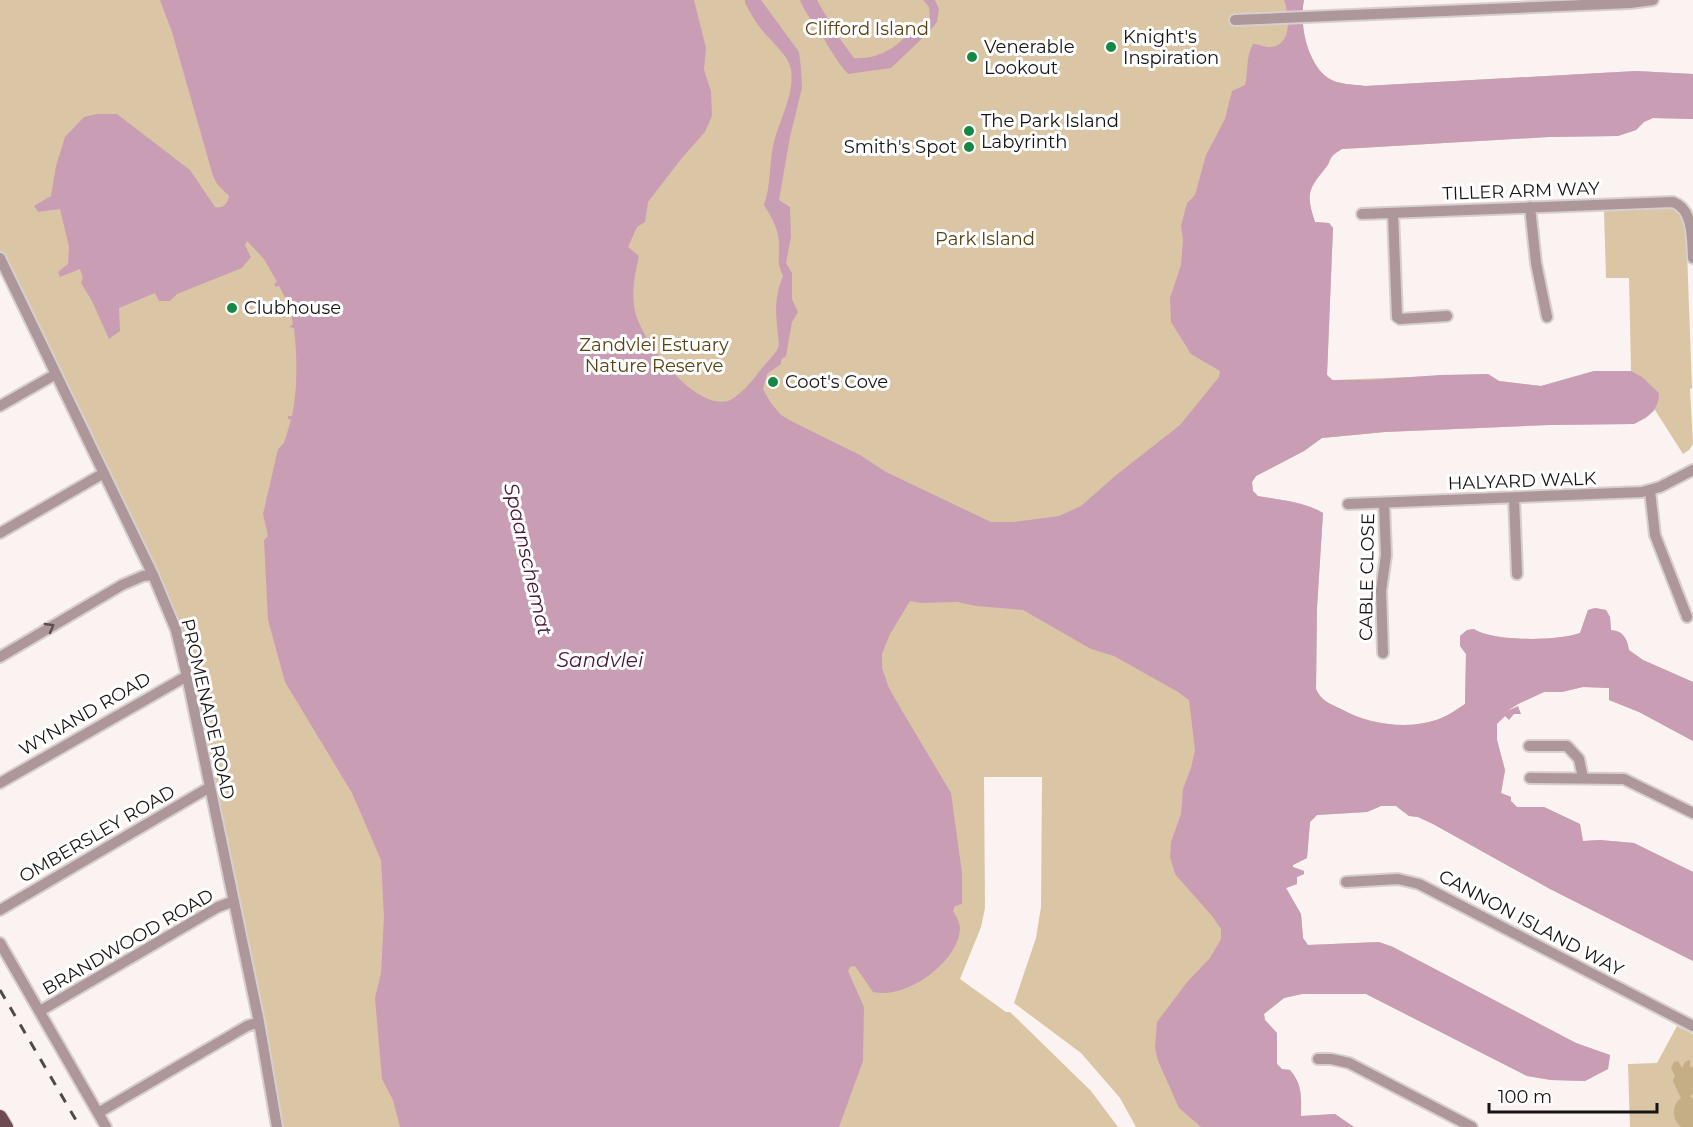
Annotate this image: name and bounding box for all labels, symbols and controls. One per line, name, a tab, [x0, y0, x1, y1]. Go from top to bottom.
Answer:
park label: Clifford Island	[805, 18, 929, 40]
place label: Knight's Inspiration	[1123, 26, 1219, 69]
place label: Venerable Lookout	[984, 36, 1075, 79]
marker: Knight's Inspiration	[1104, 40, 1118, 54]
marker: Venerable Lookout	[965, 50, 979, 64]
place label: The Park Island Labyrinth	[981, 110, 1119, 153]
marker: The Park Island Labyrinth	[962, 124, 976, 138]
place label: Smith's Spot	[844, 136, 957, 158]
marker: Smith's Spot	[962, 140, 976, 154]
street label: TILLER ARM WAY	[1442, 177, 1601, 205]
park label: Park Island	[935, 228, 1035, 250]
place label: Clubhouse	[244, 297, 341, 319]
marker: Clubhouse	[225, 301, 239, 315]
park label: Zandvlei Estuary Nature Reserve	[579, 334, 729, 377]
place label: Coot's Cove	[785, 371, 888, 393]
marker: Coot's Cove	[766, 375, 780, 389]
street label: HALYARD WALK	[1447, 467, 1597, 495]
water label: Spaanschemat	[499, 480, 557, 638]
street label: CABLE CLOSE	[1355, 513, 1379, 641]
street label: PROMENADE ROAD	[176, 616, 240, 802]
one-way arrow	[44, 623, 54, 634]
water label: Sandvlei	[557, 648, 644, 672]
street label: WYNAND ROAD	[15, 667, 155, 761]
street label: OMBERSLEY ROAD	[15, 780, 179, 888]
street label: CANNON ISLAND WAY	[1435, 865, 1628, 981]
street label: BRANDWOOD ROAD	[39, 884, 217, 1000]
scale bar	[1489, 1076, 1657, 1114]
text: 100 m	[1498, 1086, 1552, 1108]

